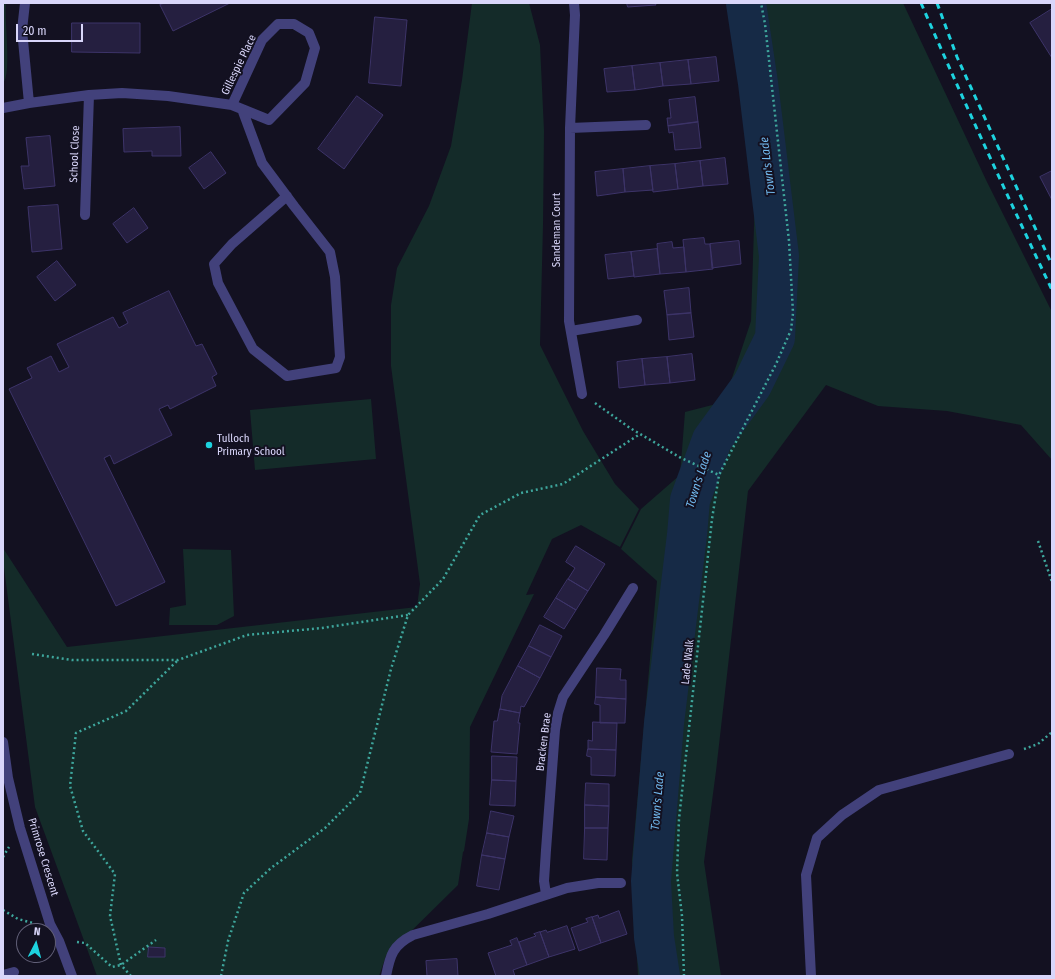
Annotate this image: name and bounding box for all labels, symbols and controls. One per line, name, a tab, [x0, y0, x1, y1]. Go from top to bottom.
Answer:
scale bar	[18, 16, 85, 42]
text: 20 m	[23, 24, 47, 38]
street label: Gillespie Place	[219, 33, 259, 97]
street label: School Close	[67, 125, 83, 183]
water label: Town's Lade	[757, 136, 779, 196]
street label: Sandeman Court	[550, 193, 564, 267]
place label: Tulloch Primary School	[217, 432, 285, 458]
marker: Tulloch Primary School	[204, 440, 214, 450]
water label: Town's Lade	[683, 450, 715, 510]
street label: Lade Walk	[679, 639, 697, 685]
street label: Bracken Brae	[534, 712, 554, 772]
water label: Town's Lade	[648, 771, 668, 831]
street label: Primrose Crescent	[25, 816, 61, 898]
north arrow	[16, 923, 56, 963]
text: N	[33, 925, 41, 938]

